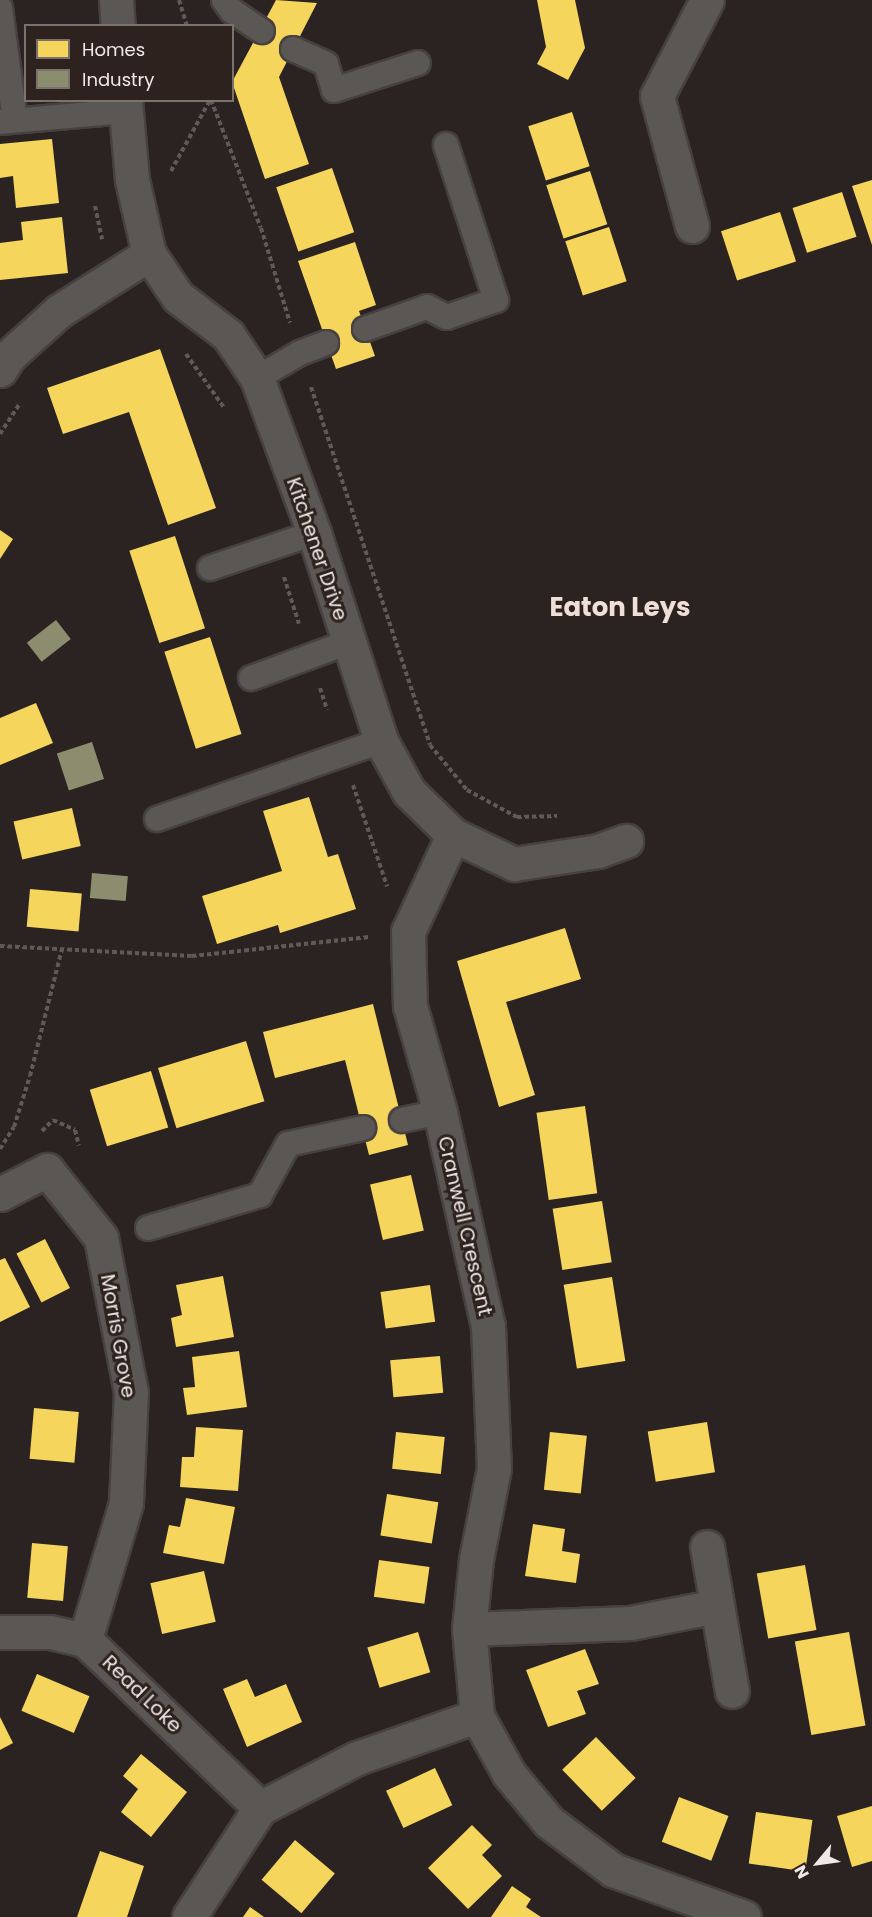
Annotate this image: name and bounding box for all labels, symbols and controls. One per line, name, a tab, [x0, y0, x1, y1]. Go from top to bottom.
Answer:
legend	[24, 24, 234, 102]
text: Homes	[82, 37, 145, 62]
text: Industry	[82, 67, 154, 92]
street label: Kitchener Drive	[281, 474, 353, 624]
district label: Eaton Leys	[549, 592, 691, 624]
street label: Cranwell Crescent	[433, 1134, 497, 1318]
street label: Morris Grove	[95, 1272, 141, 1400]
street label: Read Loke	[97, 1650, 187, 1738]
north arrow	[788, 1833, 848, 1893]
text: N	[789, 1861, 815, 1883]

